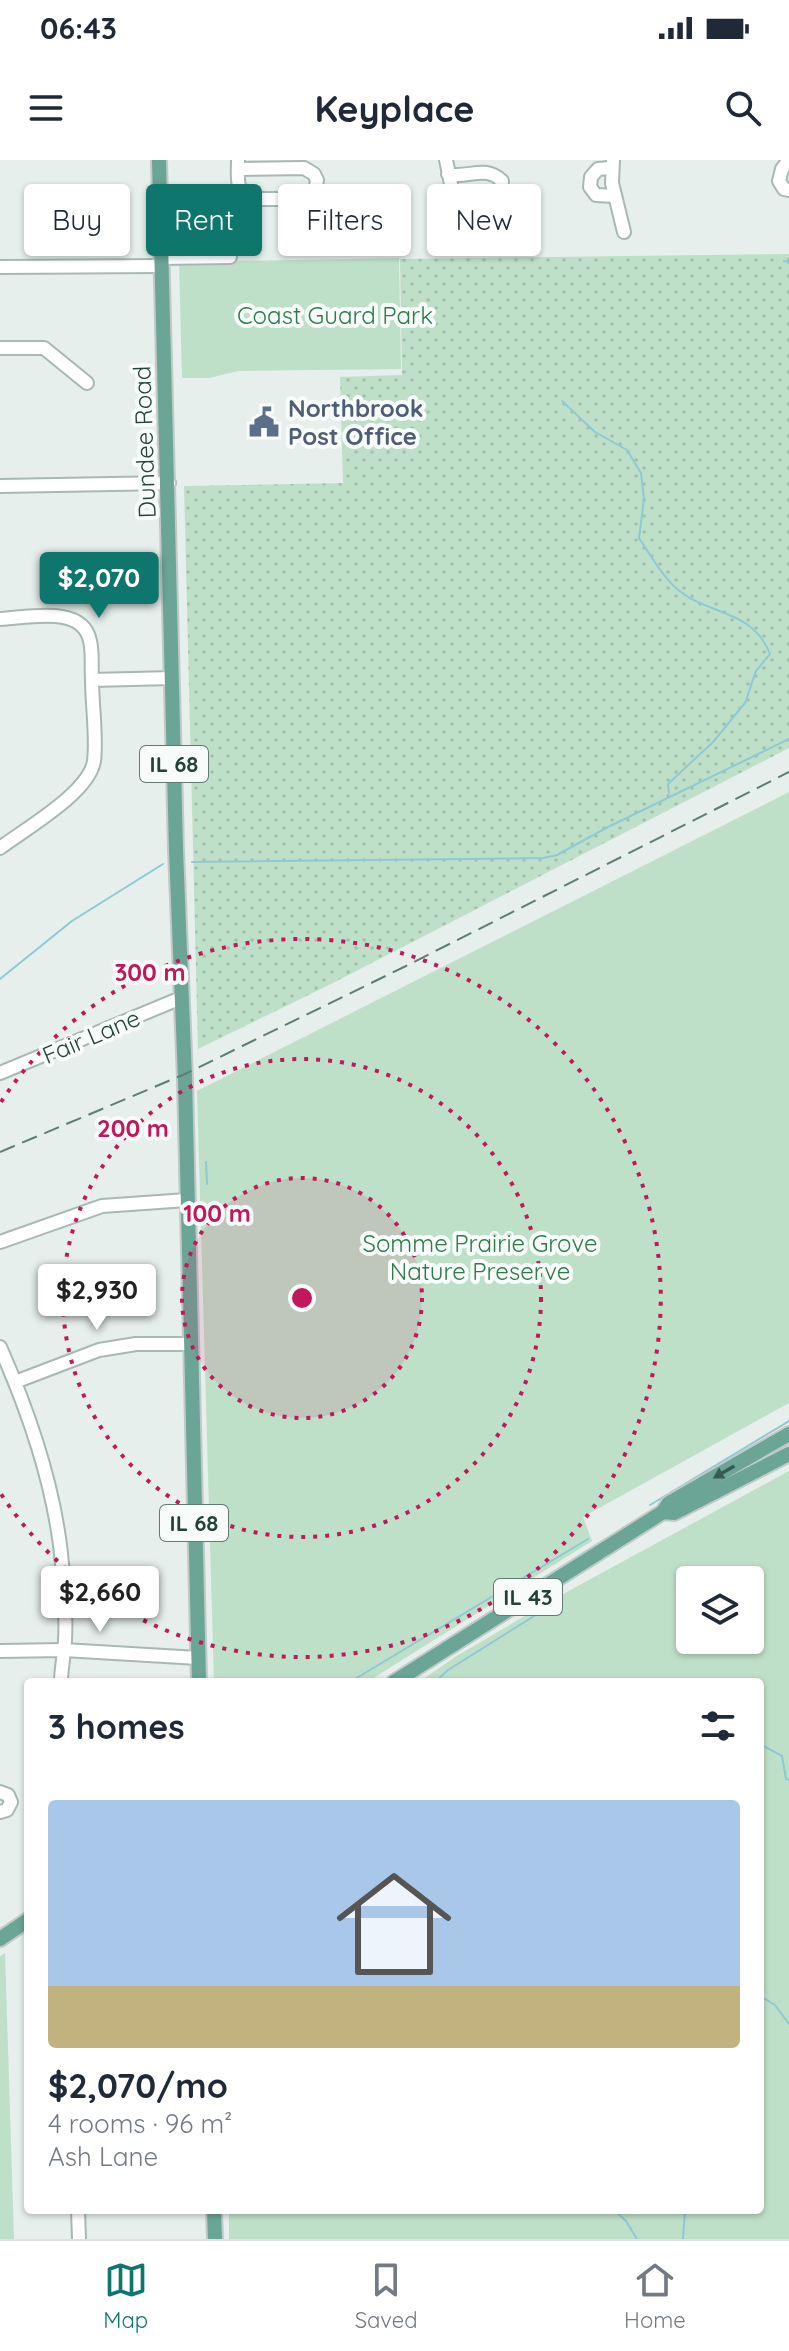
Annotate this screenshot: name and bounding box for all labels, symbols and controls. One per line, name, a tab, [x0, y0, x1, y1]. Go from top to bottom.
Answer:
text: 06:43	[40, 9, 117, 47]
icon: menu	[24, 86, 68, 130]
text: Keyplace	[315, 86, 474, 131]
icon: search	[721, 86, 765, 130]
chip: Buy	[24, 184, 130, 256]
chip: Rent	[146, 184, 262, 256]
chip: Filters	[278, 184, 411, 256]
chip: New	[427, 184, 541, 256]
park label: Coast Guard Park	[237, 300, 433, 330]
street label: Dundee Road	[126, 365, 162, 519]
place label: Northbrook Post Office	[288, 393, 423, 451]
public building icon: Northbrook Post Office	[247, 405, 281, 439]
pin: $2,070	[34, 552, 164, 620]
text: $2,070	[58, 561, 140, 594]
road number: IL 68	[140, 746, 208, 782]
text: 300 m	[114, 957, 186, 987]
street label: Fair Lane	[38, 1002, 144, 1070]
text: 200 m	[97, 1113, 169, 1143]
text: 100 m	[183, 1198, 251, 1228]
park label: Somme Prairie Grove Nature Preserve	[362, 1228, 598, 1286]
pin: $2,930	[32, 1264, 162, 1332]
text: $2,930	[56, 1273, 138, 1306]
centre of rings	[288, 1284, 316, 1312]
one-way arrow	[713, 1465, 735, 1479]
road number: IL 68	[160, 1505, 228, 1541]
pin: $2,660	[35, 1566, 165, 1634]
map controls	[676, 1566, 764, 1654]
button: layers	[676, 1566, 764, 1654]
text: $2,660	[59, 1575, 141, 1608]
road number: IL 43	[494, 1579, 562, 1615]
icon: filters	[696, 1704, 740, 1748]
text: 3 homes	[48, 1705, 185, 1748]
icon: home	[322, 1852, 466, 1996]
text: $2,070/mo	[48, 2064, 228, 2107]
text: 4 rooms · 96 m²	[48, 2107, 232, 2140]
text: Ash Lane	[48, 2140, 158, 2173]
tab: Map	[103, 2258, 148, 2334]
tab: Saved	[355, 2258, 417, 2334]
tab: Home	[624, 2258, 686, 2334]

